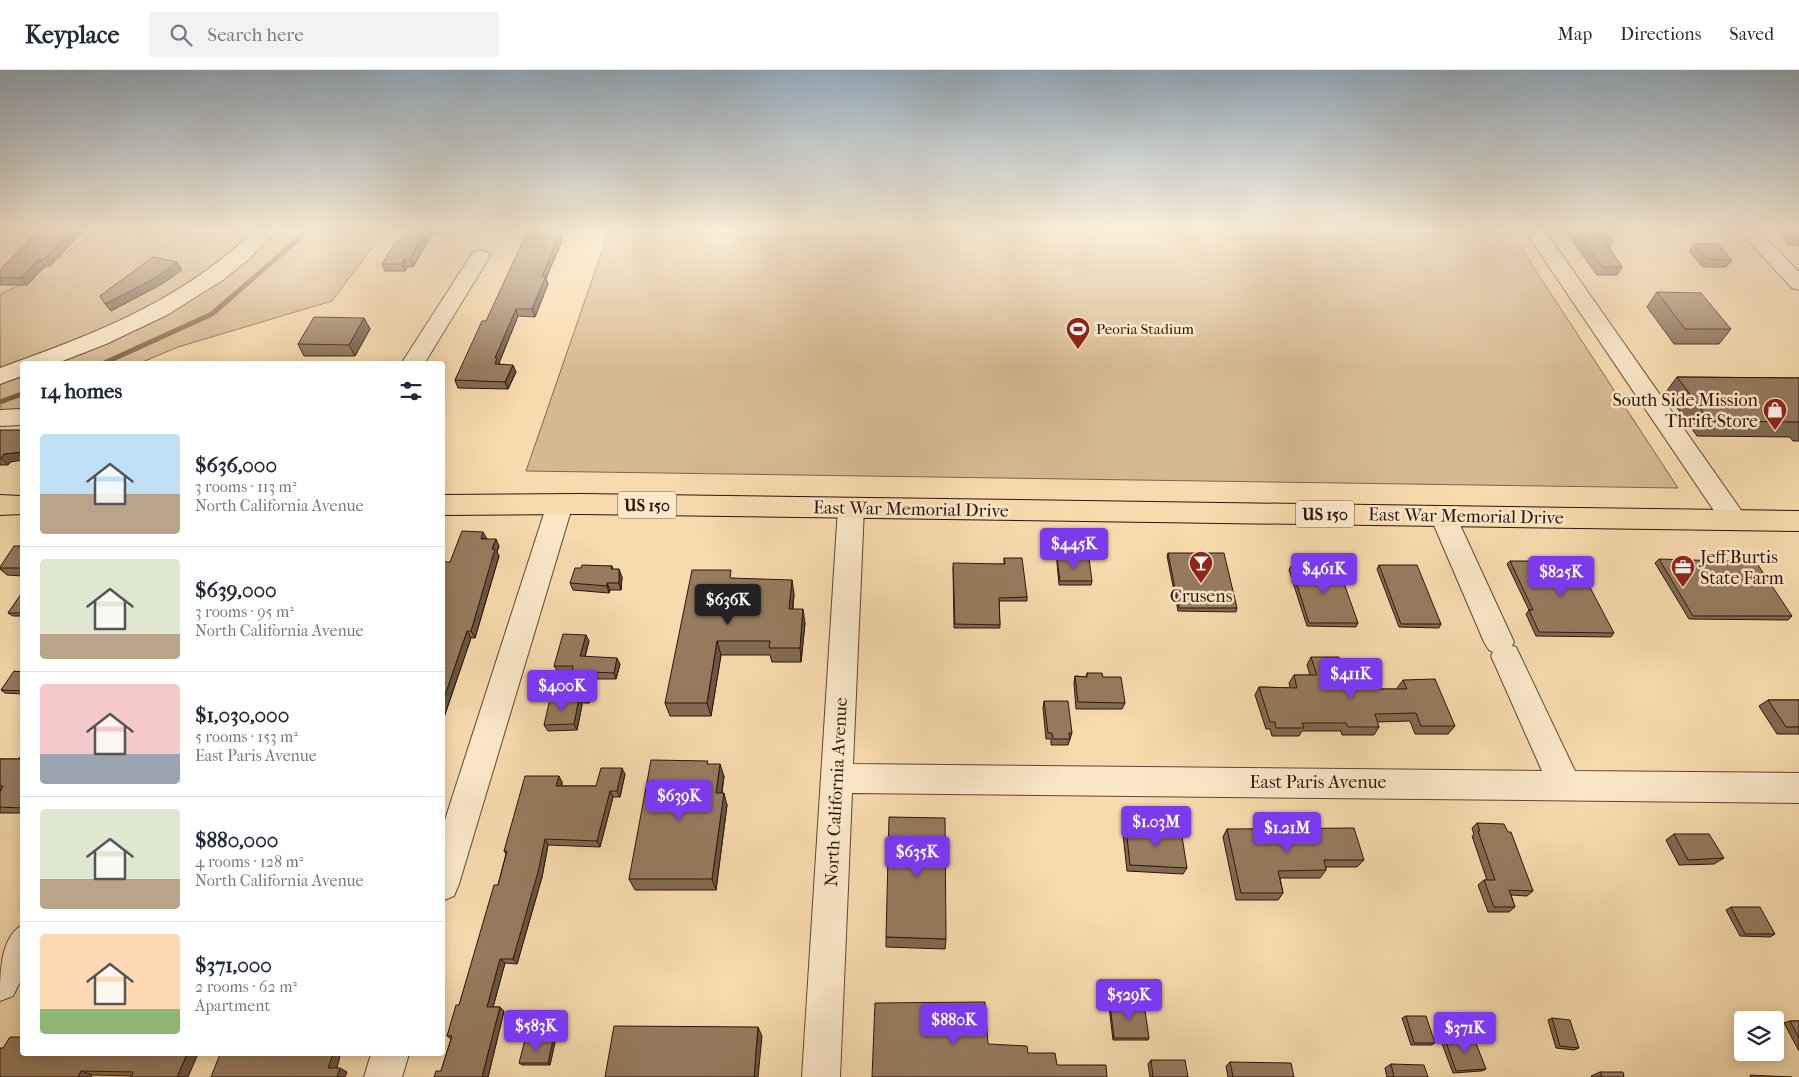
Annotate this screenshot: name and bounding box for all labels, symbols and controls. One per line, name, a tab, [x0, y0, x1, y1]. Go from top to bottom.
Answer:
search box	[149, 12, 499, 57]
text: Keyplace	[25, 21, 119, 49]
icon: search	[167, 21, 195, 49]
text: Search here	[207, 24, 304, 46]
text: Map	[1558, 24, 1592, 45]
text: Directions	[1620, 24, 1701, 45]
text: Saved	[1729, 24, 1774, 45]
sports icon: Peoria Stadium	[1065, 316, 1091, 350]
place label: Peoria Stadium	[1096, 320, 1195, 338]
icon: filters	[397, 377, 425, 405]
text: 14 homes	[40, 379, 122, 403]
place label: South Side Mission Thrift Store	[1613, 390, 1759, 432]
shop icon: South Side Mission Thrift Store	[1762, 397, 1788, 431]
text: $636,000	[195, 453, 277, 477]
icon: home	[80, 454, 140, 514]
text: 3 rooms · 113 m²	[195, 477, 296, 496]
road number: US 150	[618, 492, 676, 518]
text: North California Avenue	[195, 496, 363, 515]
street label: East War Memorial Drive	[813, 497, 1009, 522]
road number: US 150	[1296, 500, 1354, 528]
street label: East War Memorial Drive	[1368, 504, 1564, 529]
pin: $445K	[1039, 528, 1109, 570]
text: $445K	[1051, 534, 1097, 553]
place label: Jeff Burtis State Farm	[1698, 547, 1784, 589]
bar icon: Crusens	[1188, 550, 1214, 584]
pin: $461K	[1289, 552, 1359, 595]
office icon: Jeff Burtis State Farm	[1670, 554, 1696, 588]
pin: $825K	[1526, 556, 1596, 598]
text: $461K	[1302, 559, 1346, 578]
text: $825K	[1539, 562, 1583, 581]
text: $639,000	[195, 578, 277, 602]
icon: home	[80, 579, 140, 639]
pin: $636K	[693, 584, 763, 626]
place label: Crusens	[1170, 586, 1233, 607]
text: $636K	[706, 590, 750, 609]
text: 3 rooms · 95 m²	[195, 602, 294, 621]
text: North California Avenue	[195, 621, 363, 640]
pin: $411K	[1316, 658, 1386, 700]
text: $411K	[1330, 664, 1372, 683]
pin: $400K	[527, 670, 597, 712]
text: $400K	[538, 676, 586, 695]
street label: North California Avenue	[821, 697, 852, 887]
text: $1,030,000	[195, 703, 289, 727]
icon: home	[80, 704, 140, 764]
text: 5 rooms · 153 m²	[195, 727, 298, 746]
text: East Paris Avenue	[195, 746, 317, 765]
street label: East Paris Avenue	[1250, 772, 1387, 793]
pin: $639K	[644, 780, 714, 822]
text: $639K	[657, 786, 701, 805]
pin: $1.03M	[1115, 806, 1197, 848]
text: $1.03M	[1132, 812, 1180, 831]
pin: $1.21M	[1246, 812, 1328, 854]
text: $1.21M	[1264, 818, 1310, 837]
text: $880,000	[195, 828, 278, 852]
icon: home	[80, 829, 140, 889]
pin: $635K	[882, 836, 952, 878]
text: $635K	[896, 842, 938, 861]
text: 4 rooms · 128 m²	[195, 852, 303, 871]
text: North California Avenue	[195, 871, 363, 890]
text: $371,000	[195, 953, 272, 977]
icon: home	[80, 954, 140, 1014]
text: 2 rooms · 62 m²	[195, 977, 297, 996]
pin: $529K	[1094, 978, 1164, 1021]
text: $529K	[1107, 985, 1151, 1004]
text: Apartment	[195, 996, 270, 1015]
pin: $880K	[919, 1004, 989, 1046]
pin: $583K	[501, 1010, 571, 1052]
text: $880K	[931, 1010, 977, 1029]
map controls	[1734, 1011, 1784, 1061]
button: layers	[1734, 1011, 1784, 1061]
pin: $371K	[1430, 1012, 1500, 1054]
text: $583K	[515, 1016, 557, 1035]
text: $371K	[1445, 1018, 1485, 1037]

